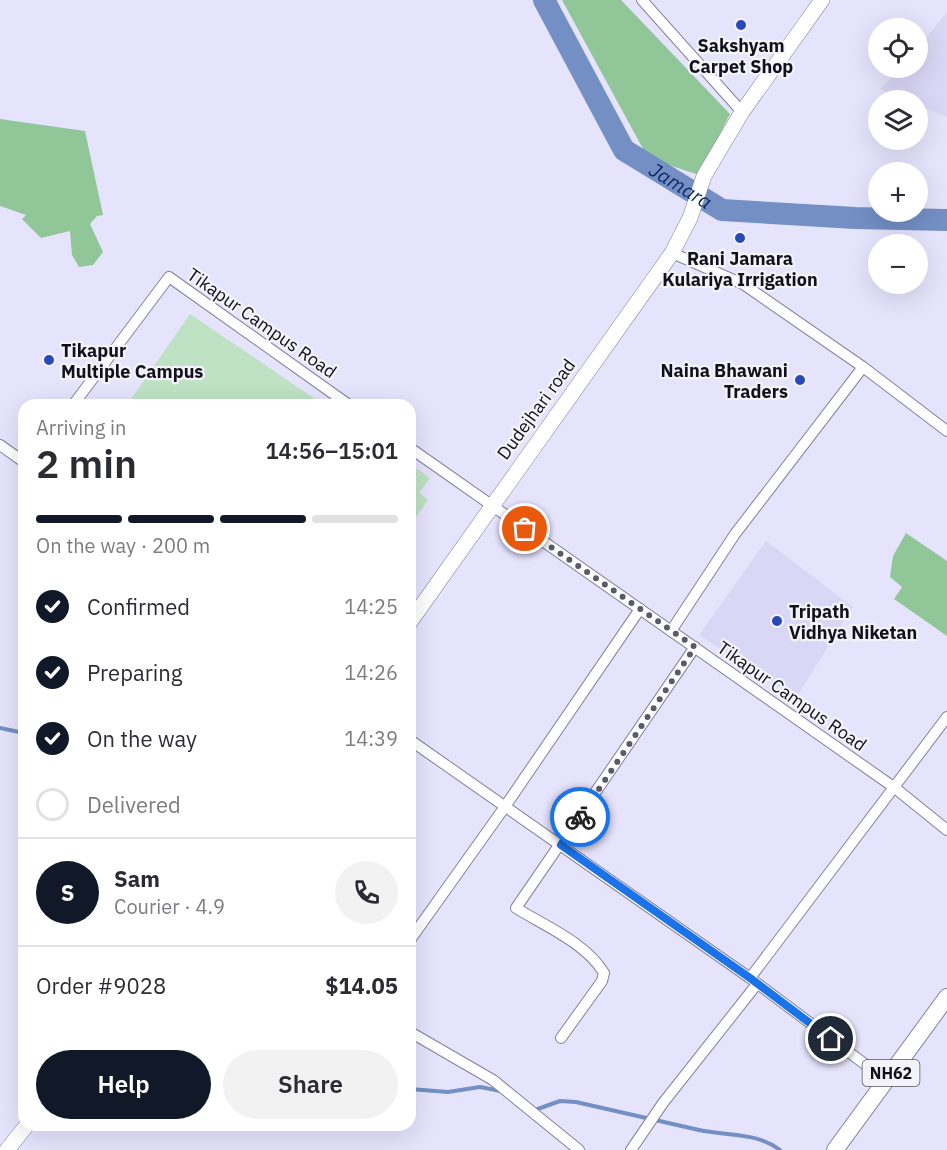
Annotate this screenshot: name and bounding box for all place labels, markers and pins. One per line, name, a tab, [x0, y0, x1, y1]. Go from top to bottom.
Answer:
marker: Sakshyam Carpet Shop	[734, 18, 748, 32]
place label: Sakshyam Carpet Shop	[689, 34, 793, 78]
marker: Rani Jamara Kulariya Irrigation	[733, 231, 747, 245]
place label: Rani Jamara Kulariya Irrigation	[662, 247, 818, 291]
place label: Tikapur Multiple Campus	[61, 339, 203, 383]
marker: Tikapur Multiple Campus	[42, 353, 56, 367]
place label: Naina Bhawani Traders	[660, 359, 788, 403]
marker: Naina Bhawani Traders	[793, 373, 807, 387]
pin	[499, 503, 550, 554]
place label: Tripath Vidhya Niketan	[789, 600, 917, 644]
marker: Tripath Vidhya Niketan	[770, 614, 784, 628]
pin	[805, 1013, 856, 1064]

